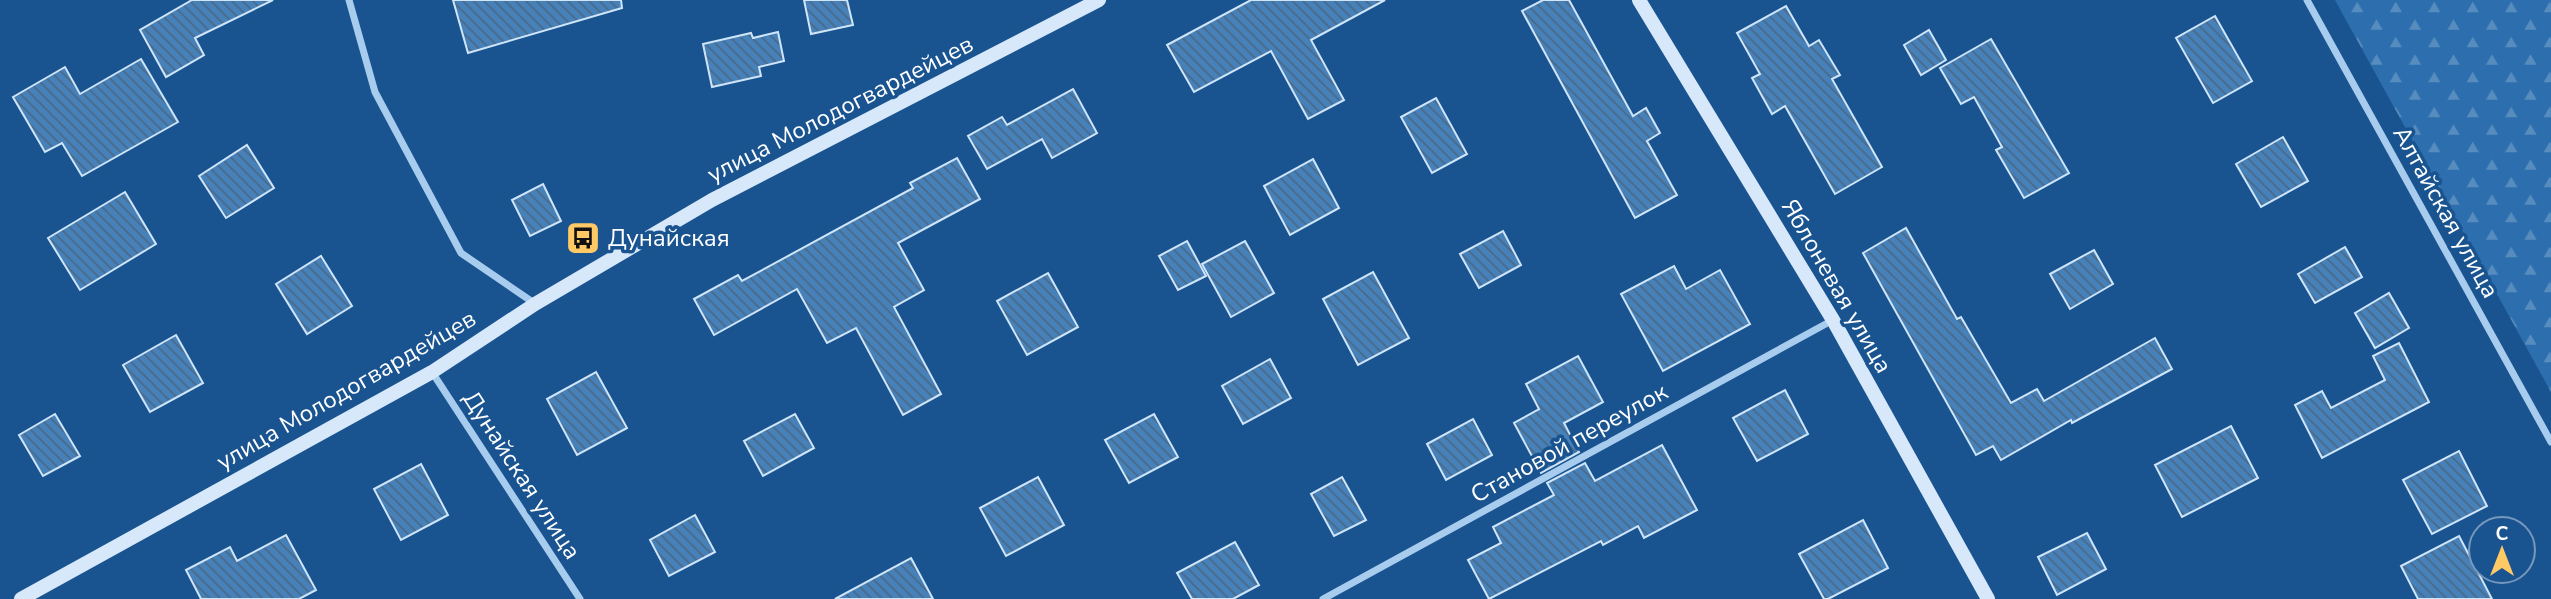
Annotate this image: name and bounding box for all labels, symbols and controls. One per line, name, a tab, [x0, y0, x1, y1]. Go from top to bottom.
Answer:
street label: улица Молодогвардейцев	[702, 28, 978, 190]
street label: Алтайская улица	[2386, 120, 2506, 304]
street label: Яблоневая улица	[1774, 193, 1900, 379]
bus stop icon: Дунайская	[564, 219, 602, 257]
place label: Дунайская	[608, 222, 730, 254]
street label: улица Молодогвардейцев	[210, 302, 482, 478]
street label: Становой переулок	[1465, 375, 1673, 510]
street label: Дунайская улица	[456, 385, 588, 565]
north arrow	[2467, 515, 2537, 585]
text: С	[2496, 521, 2509, 547]

